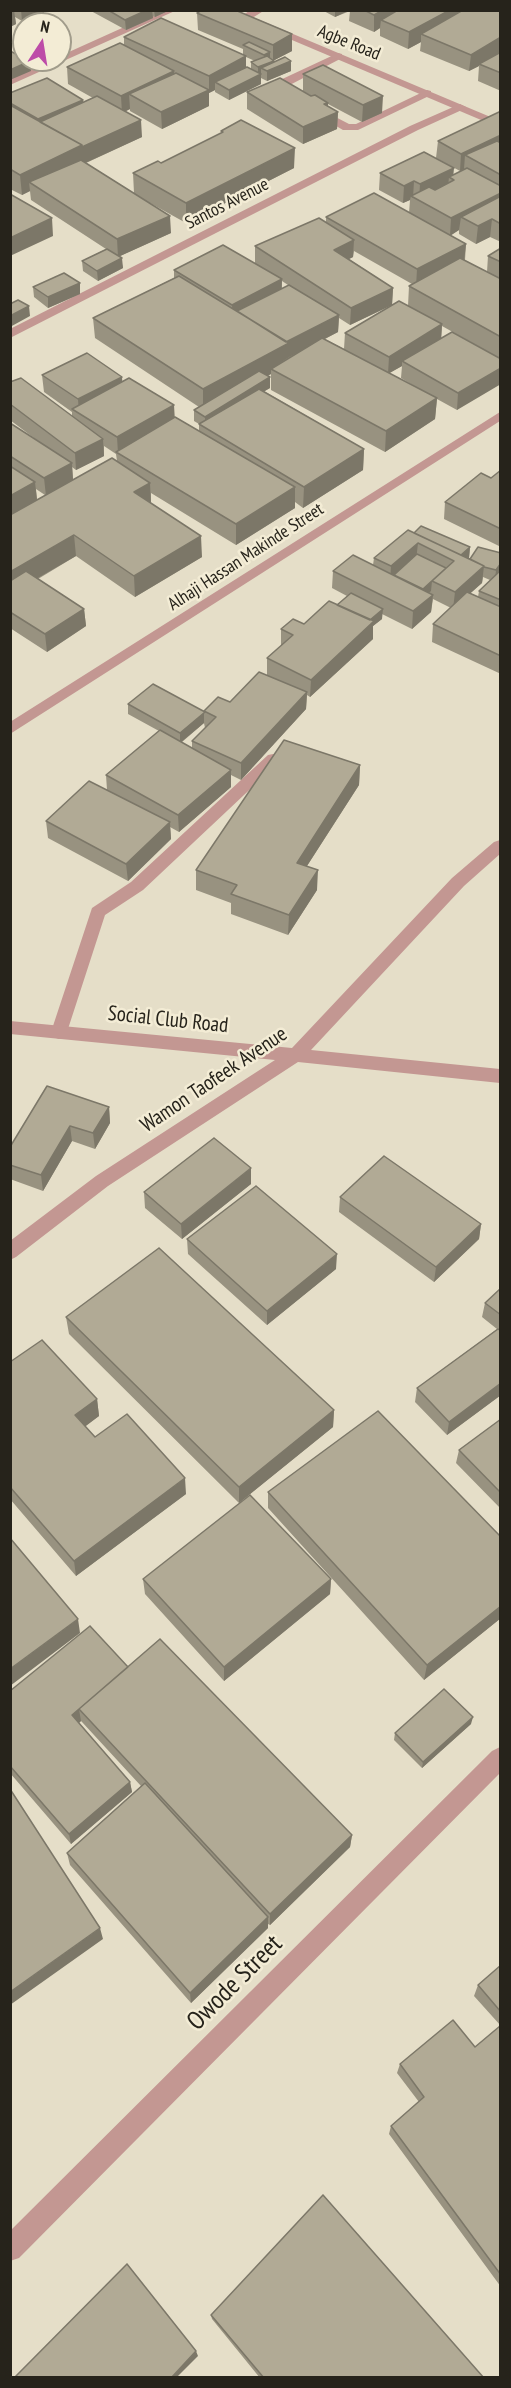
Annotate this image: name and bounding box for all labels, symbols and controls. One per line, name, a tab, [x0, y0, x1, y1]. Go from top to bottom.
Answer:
north arrow	[12, 12, 72, 72]
text: N	[39, 16, 52, 37]
street label: Agbe Road	[314, 21, 384, 65]
street label: Santos Avenue	[182, 174, 272, 234]
street label: Alhaji Hassan Makinde Street	[164, 499, 328, 615]
street label: Social Club Road	[107, 1001, 229, 1039]
street label: Wamon Taofeek Avenue	[136, 1022, 292, 1138]
street label: Owode Street	[181, 1929, 289, 2037]

